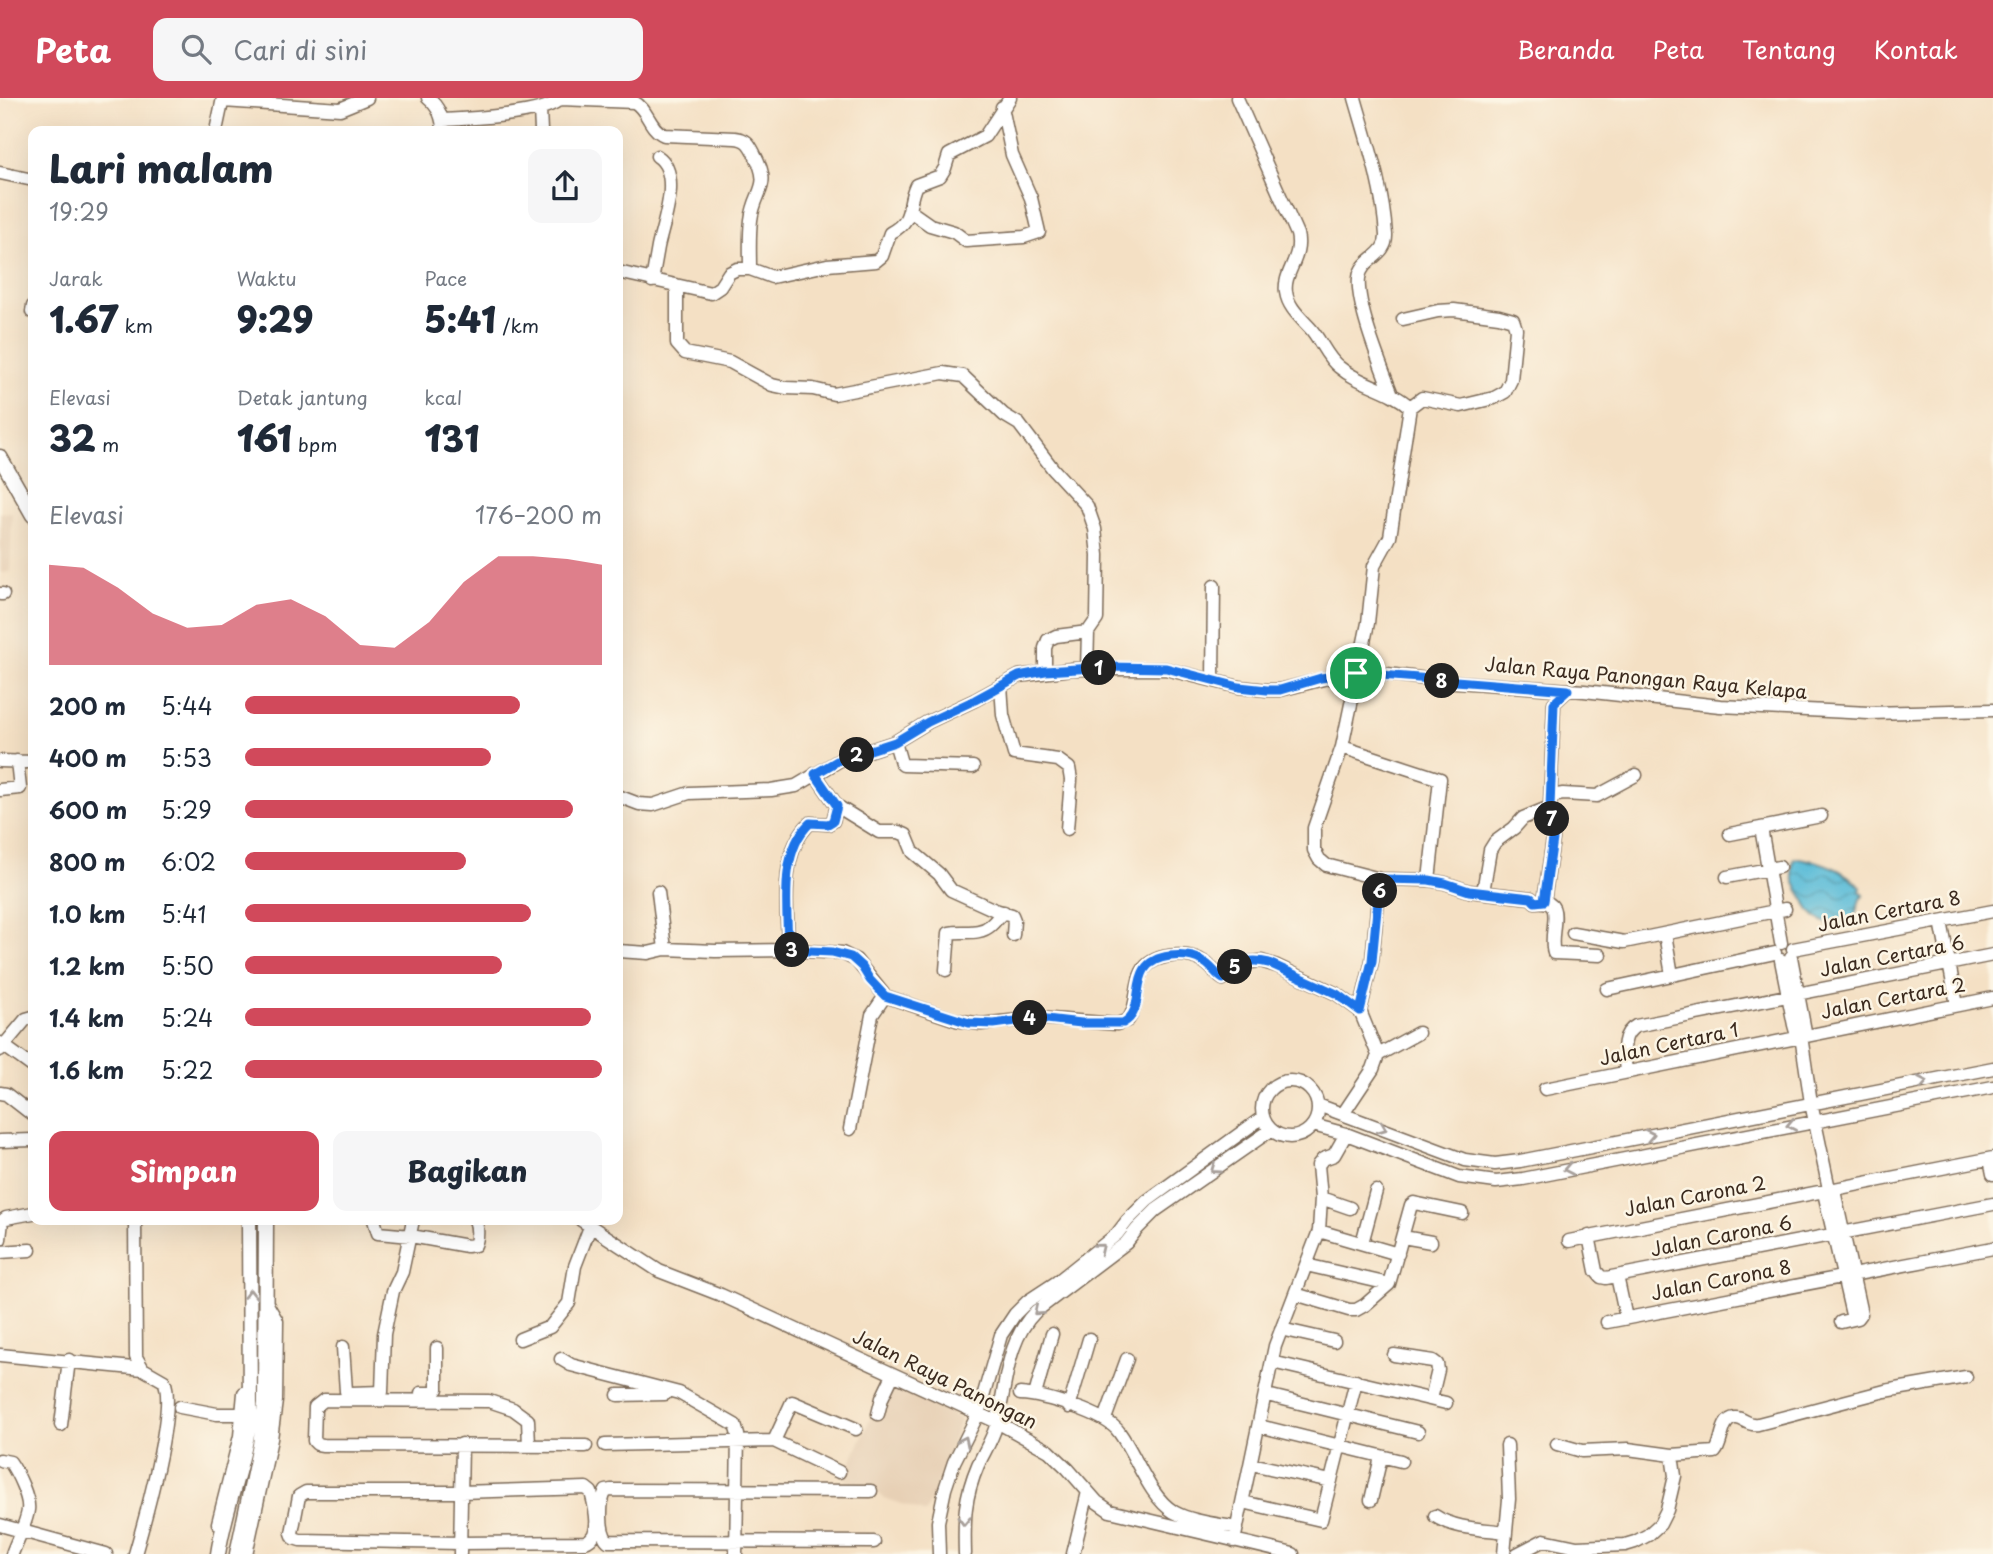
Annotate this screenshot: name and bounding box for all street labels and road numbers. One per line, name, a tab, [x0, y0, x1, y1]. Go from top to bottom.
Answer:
street label: Jalan Raya Panongan Raya Kelapa	[1484, 649, 1809, 705]
street label: Jalan Certara 8	[1815, 882, 1963, 938]
street label: Jalan Certara 6	[1817, 927, 1966, 983]
street label: Jalan Certara 2	[1818, 969, 1968, 1025]
street label: Jalan Certara 1	[1596, 1015, 1741, 1071]
street label: Jalan Carona 2	[1622, 1168, 1768, 1222]
street label: Jalan Carona 6	[1648, 1208, 1794, 1262]
street label: Jalan Carona 8	[1648, 1252, 1793, 1306]
street label: Jalan Raya Panongan	[848, 1321, 1042, 1435]

